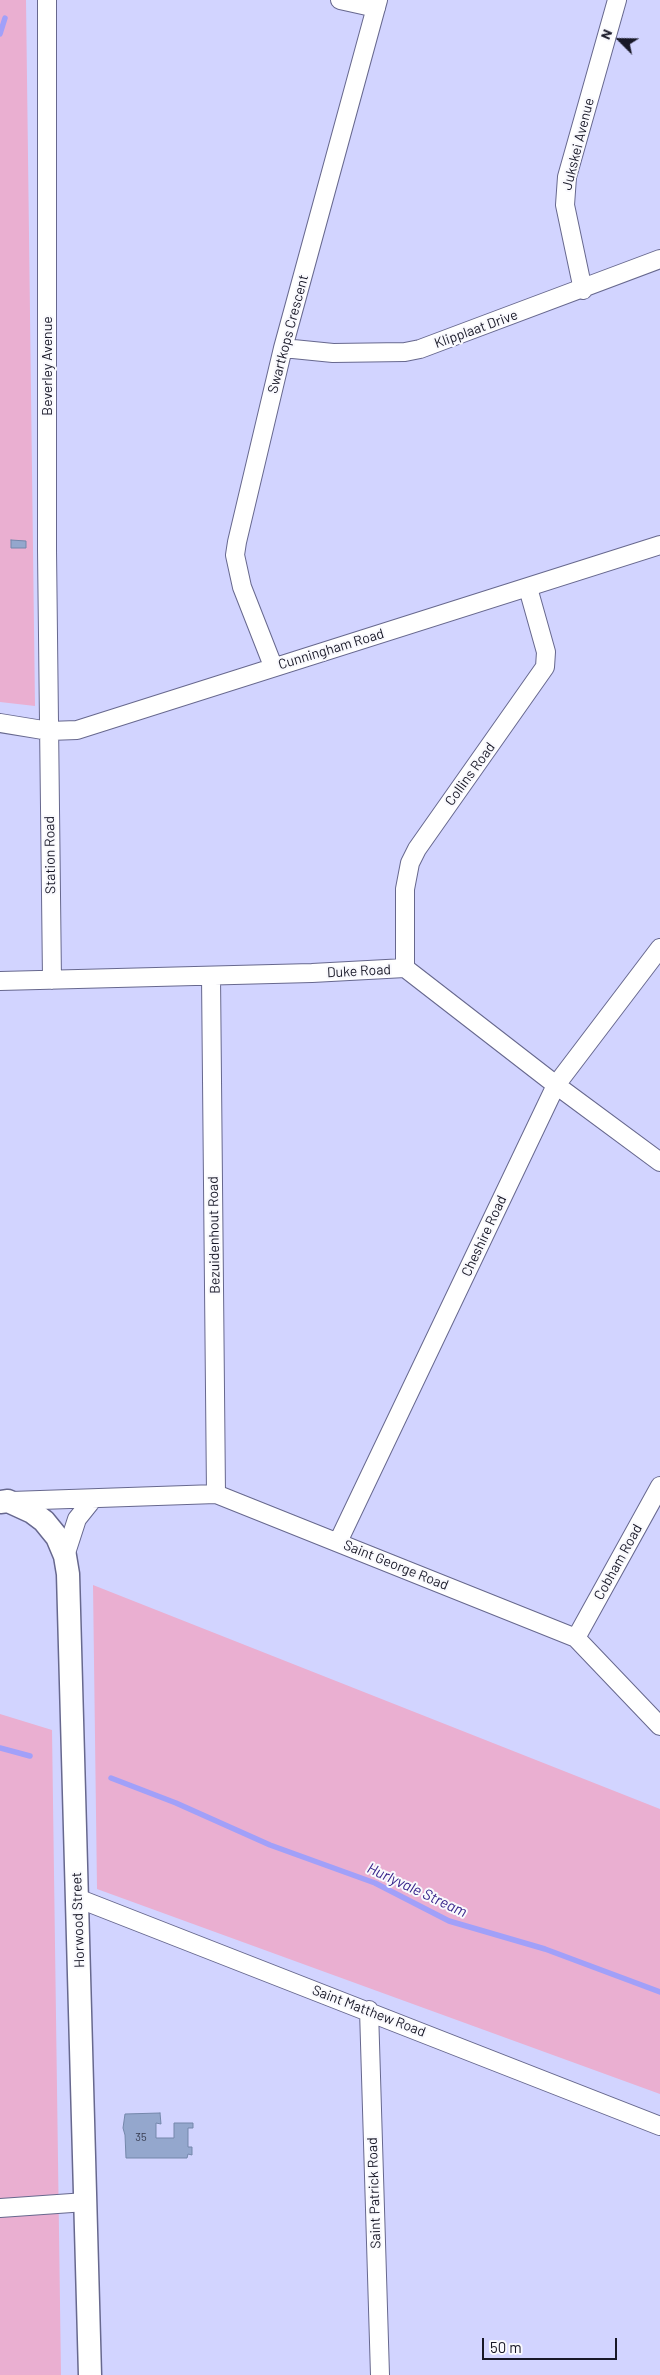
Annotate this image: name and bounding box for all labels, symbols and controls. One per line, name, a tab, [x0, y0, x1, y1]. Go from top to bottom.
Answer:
north arrow	[595, 15, 645, 65]
text: N	[596, 26, 615, 42]
street label: Jukskei Avenue	[558, 96, 598, 192]
street label: Swartkops Crescent	[264, 273, 312, 395]
street label: Klipplaat Drive	[432, 306, 520, 352]
street label: Beverley Avenue	[39, 316, 55, 416]
street label: Cunningham Road	[276, 625, 386, 673]
street label: Collins Road	[441, 739, 499, 809]
street label: Station Road	[41, 816, 59, 894]
street label: Duke Road	[327, 961, 391, 981]
street label: Bezuidenhout Road	[205, 1176, 223, 1294]
street label: Cheshire Road	[458, 1193, 510, 1279]
street label: Cobham Road	[590, 1521, 646, 1603]
street label: Saint George Road	[341, 1536, 451, 1594]
water label: Hurlyvale Stream	[364, 1859, 470, 1921]
street label: Horwood Street	[68, 1872, 88, 1968]
street label: Saint Matthew Road	[310, 1982, 428, 2040]
house number: 35	[135, 2130, 147, 2144]
street label: Saint Patrick Road	[364, 2137, 384, 2249]
scale bar	[485, 2328, 620, 2360]
text: 50 m	[490, 2338, 522, 2356]

